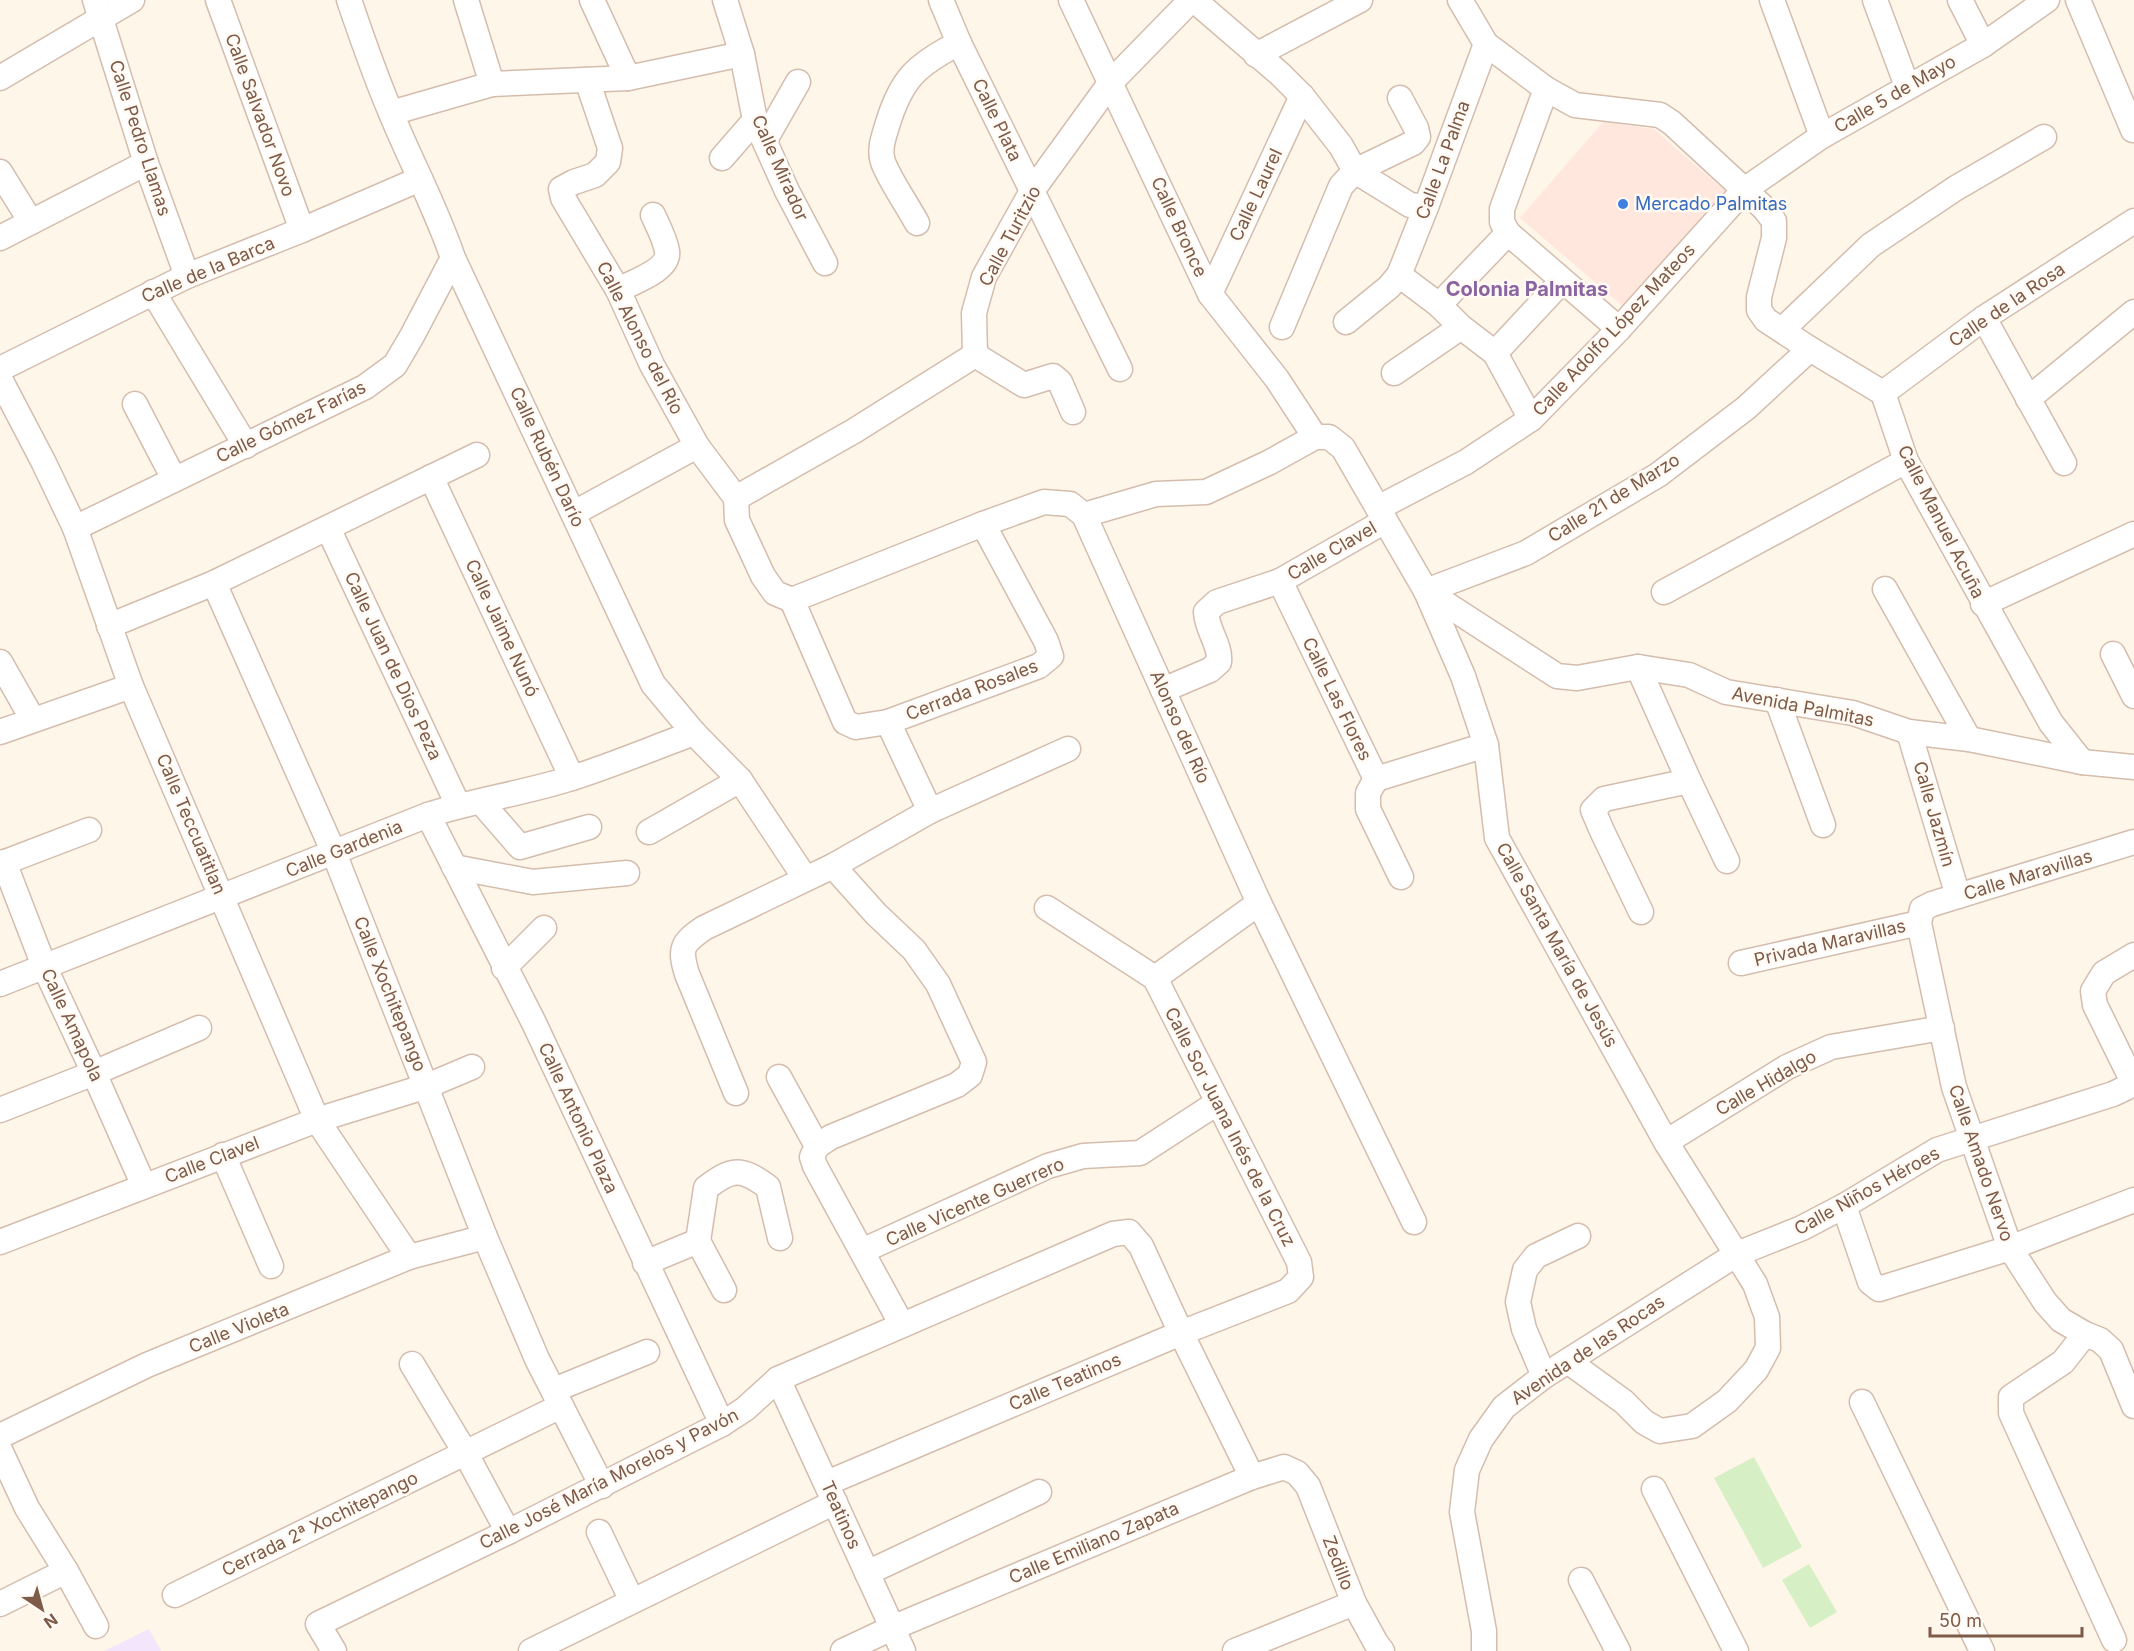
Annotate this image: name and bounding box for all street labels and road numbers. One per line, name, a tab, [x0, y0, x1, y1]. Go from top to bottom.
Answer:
street label: Calle Salvador Novo	[221, 30, 300, 199]
street label: Calle 5 de Mayo	[1830, 50, 1959, 137]
street label: Calle Pedro Llamas	[105, 57, 176, 219]
street label: Calle Plata	[968, 75, 1027, 165]
street label: Calle La Palma	[1411, 98, 1474, 222]
street label: Calle Mirador	[748, 112, 813, 224]
street label: Calle Laurel	[1225, 145, 1286, 244]
street label: Calle Bronce	[1147, 173, 1212, 280]
street label: Calle Turitzio	[974, 182, 1045, 290]
street label: Calle de la Barca	[138, 232, 278, 307]
street label: Calle Adolfo López Mateos	[1528, 239, 1699, 420]
street label: Calle Alonso del Río	[593, 258, 688, 418]
street label: Calle de la Rosa	[1945, 258, 2069, 351]
street label: Calle Gómez Farías	[212, 376, 369, 467]
street label: Calle Rubén Darío	[506, 383, 589, 530]
street label: Calle Manuel Acuña	[1894, 442, 1989, 602]
street label: Calle 21 de Marzo	[1544, 449, 1683, 547]
street label: Calle Clavel	[1283, 517, 1380, 585]
street label: Calle Jaime Nunó	[461, 556, 544, 700]
street label: Calle Juan de Dios Peza	[341, 568, 446, 763]
street label: Calle Las Flores	[1299, 634, 1376, 764]
street label: Cerrada Rosales	[903, 655, 1041, 724]
street label: Alonso del Río	[1146, 667, 1215, 786]
street label: Avenida Palmitas	[1730, 682, 1876, 731]
street label: Calle Teccuatitlan	[152, 750, 231, 897]
street label: Calle Jazmín	[1909, 759, 1960, 869]
street label: Calle Gardenia	[282, 816, 405, 882]
street label: Calle Santa María de Jesús	[1492, 839, 1623, 1051]
street label: Calle Maravillas	[1961, 845, 2095, 904]
street label: Calle Xochitepango	[350, 913, 431, 1074]
street label: Privada Maravillas	[1752, 915, 1908, 970]
street label: Calle Amapola	[37, 965, 108, 1085]
street label: Calle Sor Juana Inés de la Cruz	[1161, 1004, 1300, 1250]
street label: Calle Antonio Plaza	[534, 1039, 623, 1197]
street label: Calle Hidalgo	[1712, 1045, 1820, 1120]
street label: Calle Amado Nervo	[1945, 1082, 2018, 1244]
street label: Calle Clavel	[162, 1132, 262, 1187]
street label: Calle Niños Héroes	[1791, 1142, 1943, 1239]
street label: Calle Vicente Guerrero	[882, 1153, 1067, 1250]
street label: Avenida de las Rocas	[1507, 1290, 1668, 1409]
street label: Calle Violeta	[186, 1298, 292, 1357]
street label: Calle Teatinos	[1006, 1348, 1124, 1415]
street label: Calle José María Morelos y Pavón	[476, 1404, 742, 1553]
street label: Cerrada 2ª Xochitepango	[218, 1467, 421, 1580]
street label: Teatinos	[817, 1478, 866, 1552]
street label: Calle Emiliano Zapata	[1006, 1497, 1182, 1588]
street label: Zedillo	[1319, 1533, 1358, 1593]

